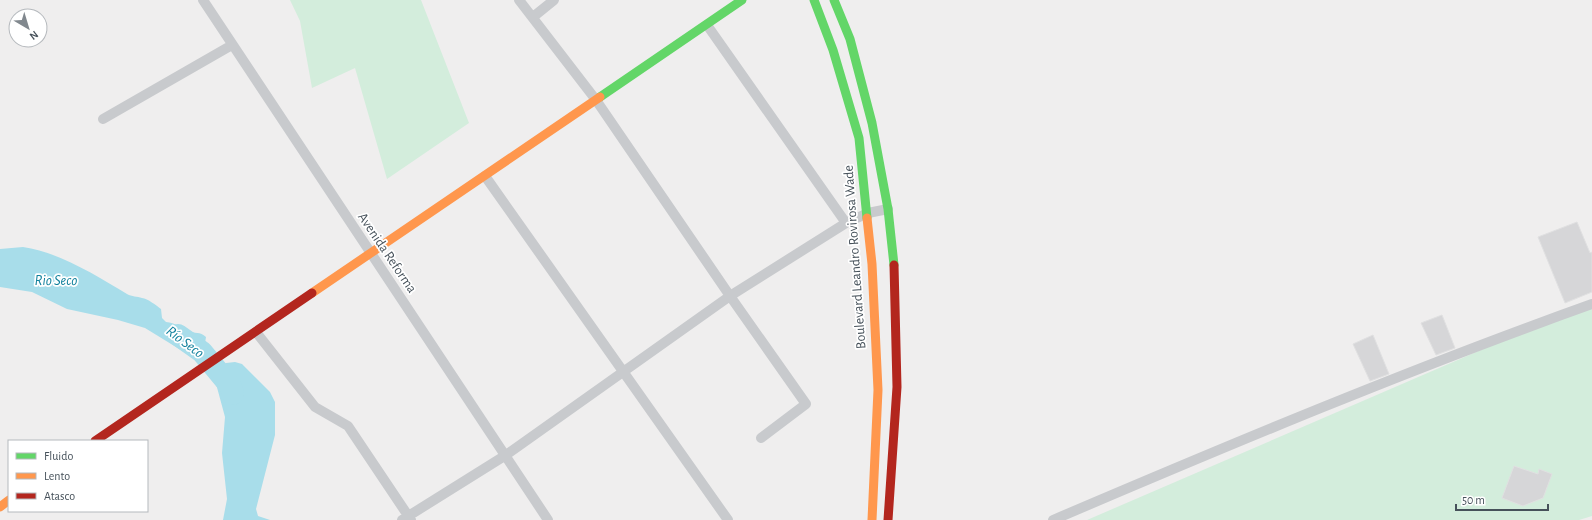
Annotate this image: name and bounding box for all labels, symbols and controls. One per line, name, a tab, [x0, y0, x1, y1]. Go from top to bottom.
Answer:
north arrow	[8, 8, 48, 48]
text: N	[27, 29, 40, 42]
street label: Boulevard Leandro Rovirosa Wade	[842, 164, 868, 350]
street label: Avenida Reforma	[355, 210, 419, 296]
water label: Rio Seco	[35, 273, 77, 288]
water label: Río Seco	[163, 323, 207, 361]
legend	[8, 440, 148, 512]
text: Fluido	[44, 450, 73, 462]
text: Lento	[44, 470, 70, 482]
scale bar	[1456, 486, 1548, 512]
text: Atasco	[44, 490, 75, 502]
text: 50 m	[1462, 494, 1485, 506]

